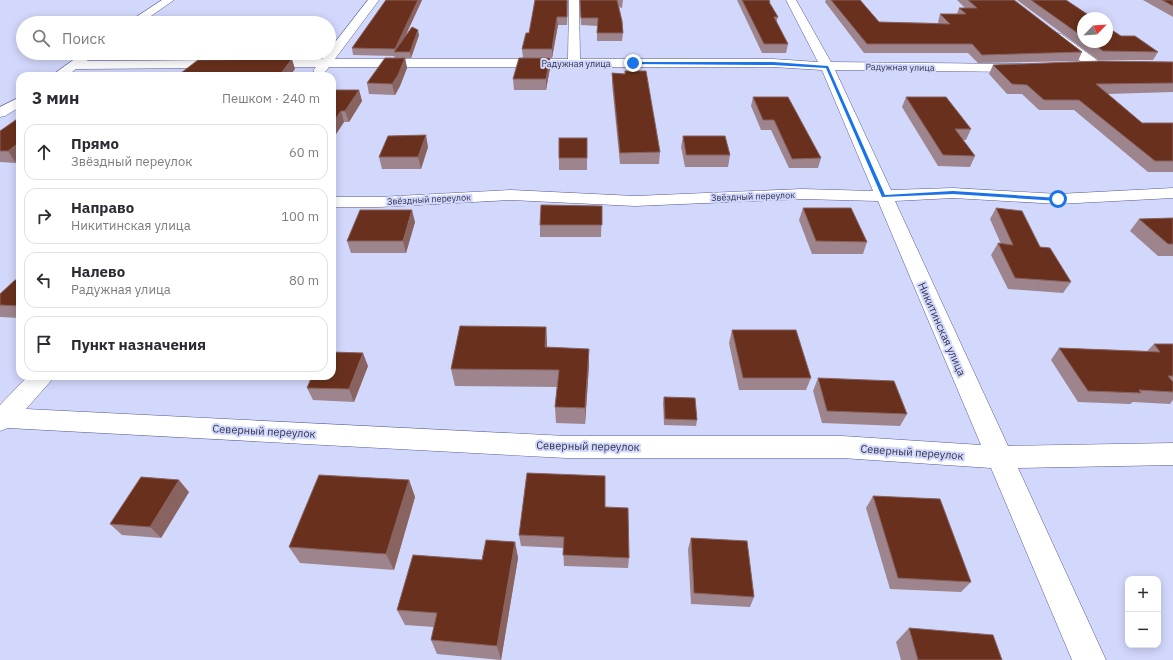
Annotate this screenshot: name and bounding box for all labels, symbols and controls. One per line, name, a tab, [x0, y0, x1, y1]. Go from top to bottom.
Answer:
north arrow	[1077, 12, 1113, 48]
search box	[16, 16, 336, 60]
icon: search	[30, 27, 52, 49]
text: Поиск	[62, 29, 105, 48]
route end	[624, 54, 642, 72]
street label: Радужная улица	[541, 58, 611, 69]
street label: Радужная улица	[865, 61, 935, 73]
text: 3 мин	[32, 87, 79, 109]
text: Пешком · 240 m	[222, 90, 320, 107]
text: Прямо	[71, 134, 119, 153]
icon: ahead	[33, 141, 55, 163]
text: 60 m	[289, 144, 319, 161]
text: Звёздный переулок	[71, 153, 192, 170]
street label: Звёздный переулок	[711, 189, 795, 203]
route start	[1049, 190, 1067, 208]
street label: Звёздный переулок	[387, 191, 471, 207]
text: Направо	[71, 198, 134, 217]
icon: right	[33, 205, 55, 227]
text: 100 m	[281, 208, 319, 225]
text: Никитинская улица	[71, 217, 191, 234]
text: Налево	[71, 262, 125, 281]
icon: left	[33, 269, 55, 291]
text: 80 m	[289, 272, 319, 289]
street label: Никитинская улица	[915, 280, 969, 378]
text: Радужная улица	[71, 281, 171, 298]
icon: arrive	[33, 333, 55, 355]
text: Пункт назначения	[71, 335, 206, 354]
street label: Северный переулок	[212, 421, 316, 441]
street label: Северный переулок	[536, 438, 640, 454]
street label: Северный переулок	[860, 441, 964, 463]
map controls	[1125, 576, 1161, 648]
button: +	[1125, 576, 1161, 612]
button: −	[1125, 612, 1161, 648]

